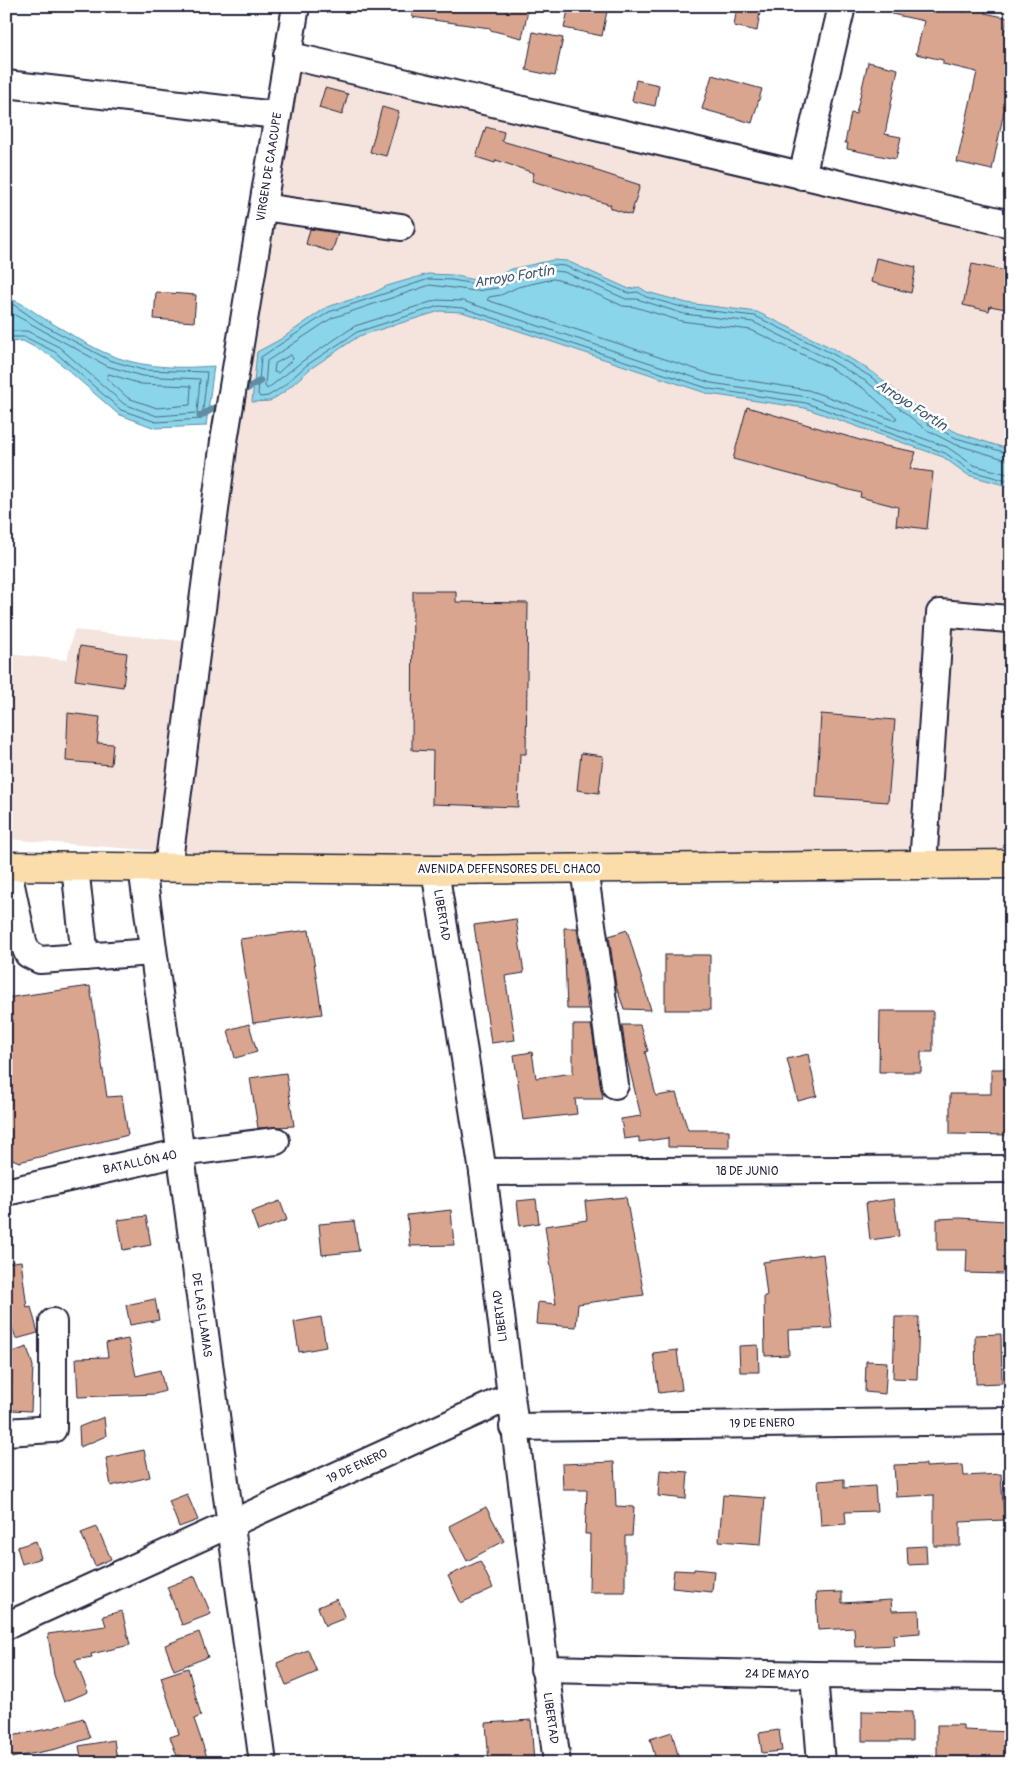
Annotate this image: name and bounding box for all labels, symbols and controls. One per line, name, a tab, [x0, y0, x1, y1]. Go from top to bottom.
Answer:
street label: VIRGEN DE CAACUPE	[253, 111, 286, 223]
water label: Arroyo Fortín	[473, 262, 556, 291]
water label: Arroyo Fortín	[873, 376, 951, 435]
street label: AVENIDA DEFENSORES DEL CHACO	[418, 862, 601, 877]
street label: LIBERTAD	[430, 888, 453, 942]
street label: BATALLÓN 40	[102, 1146, 178, 1178]
street label: 18 DE JUNIO	[716, 1164, 779, 1179]
street label: DE LAS LLAMAS	[188, 1272, 215, 1358]
street label: LIBERTAD	[490, 1289, 511, 1343]
street label: 19 DE ENERO	[729, 1415, 795, 1432]
street label: 19 DE ENERO	[324, 1446, 390, 1487]
street label: 24 DE MAYO	[745, 1666, 809, 1683]
street label: LIBERTAD	[539, 1691, 562, 1745]

